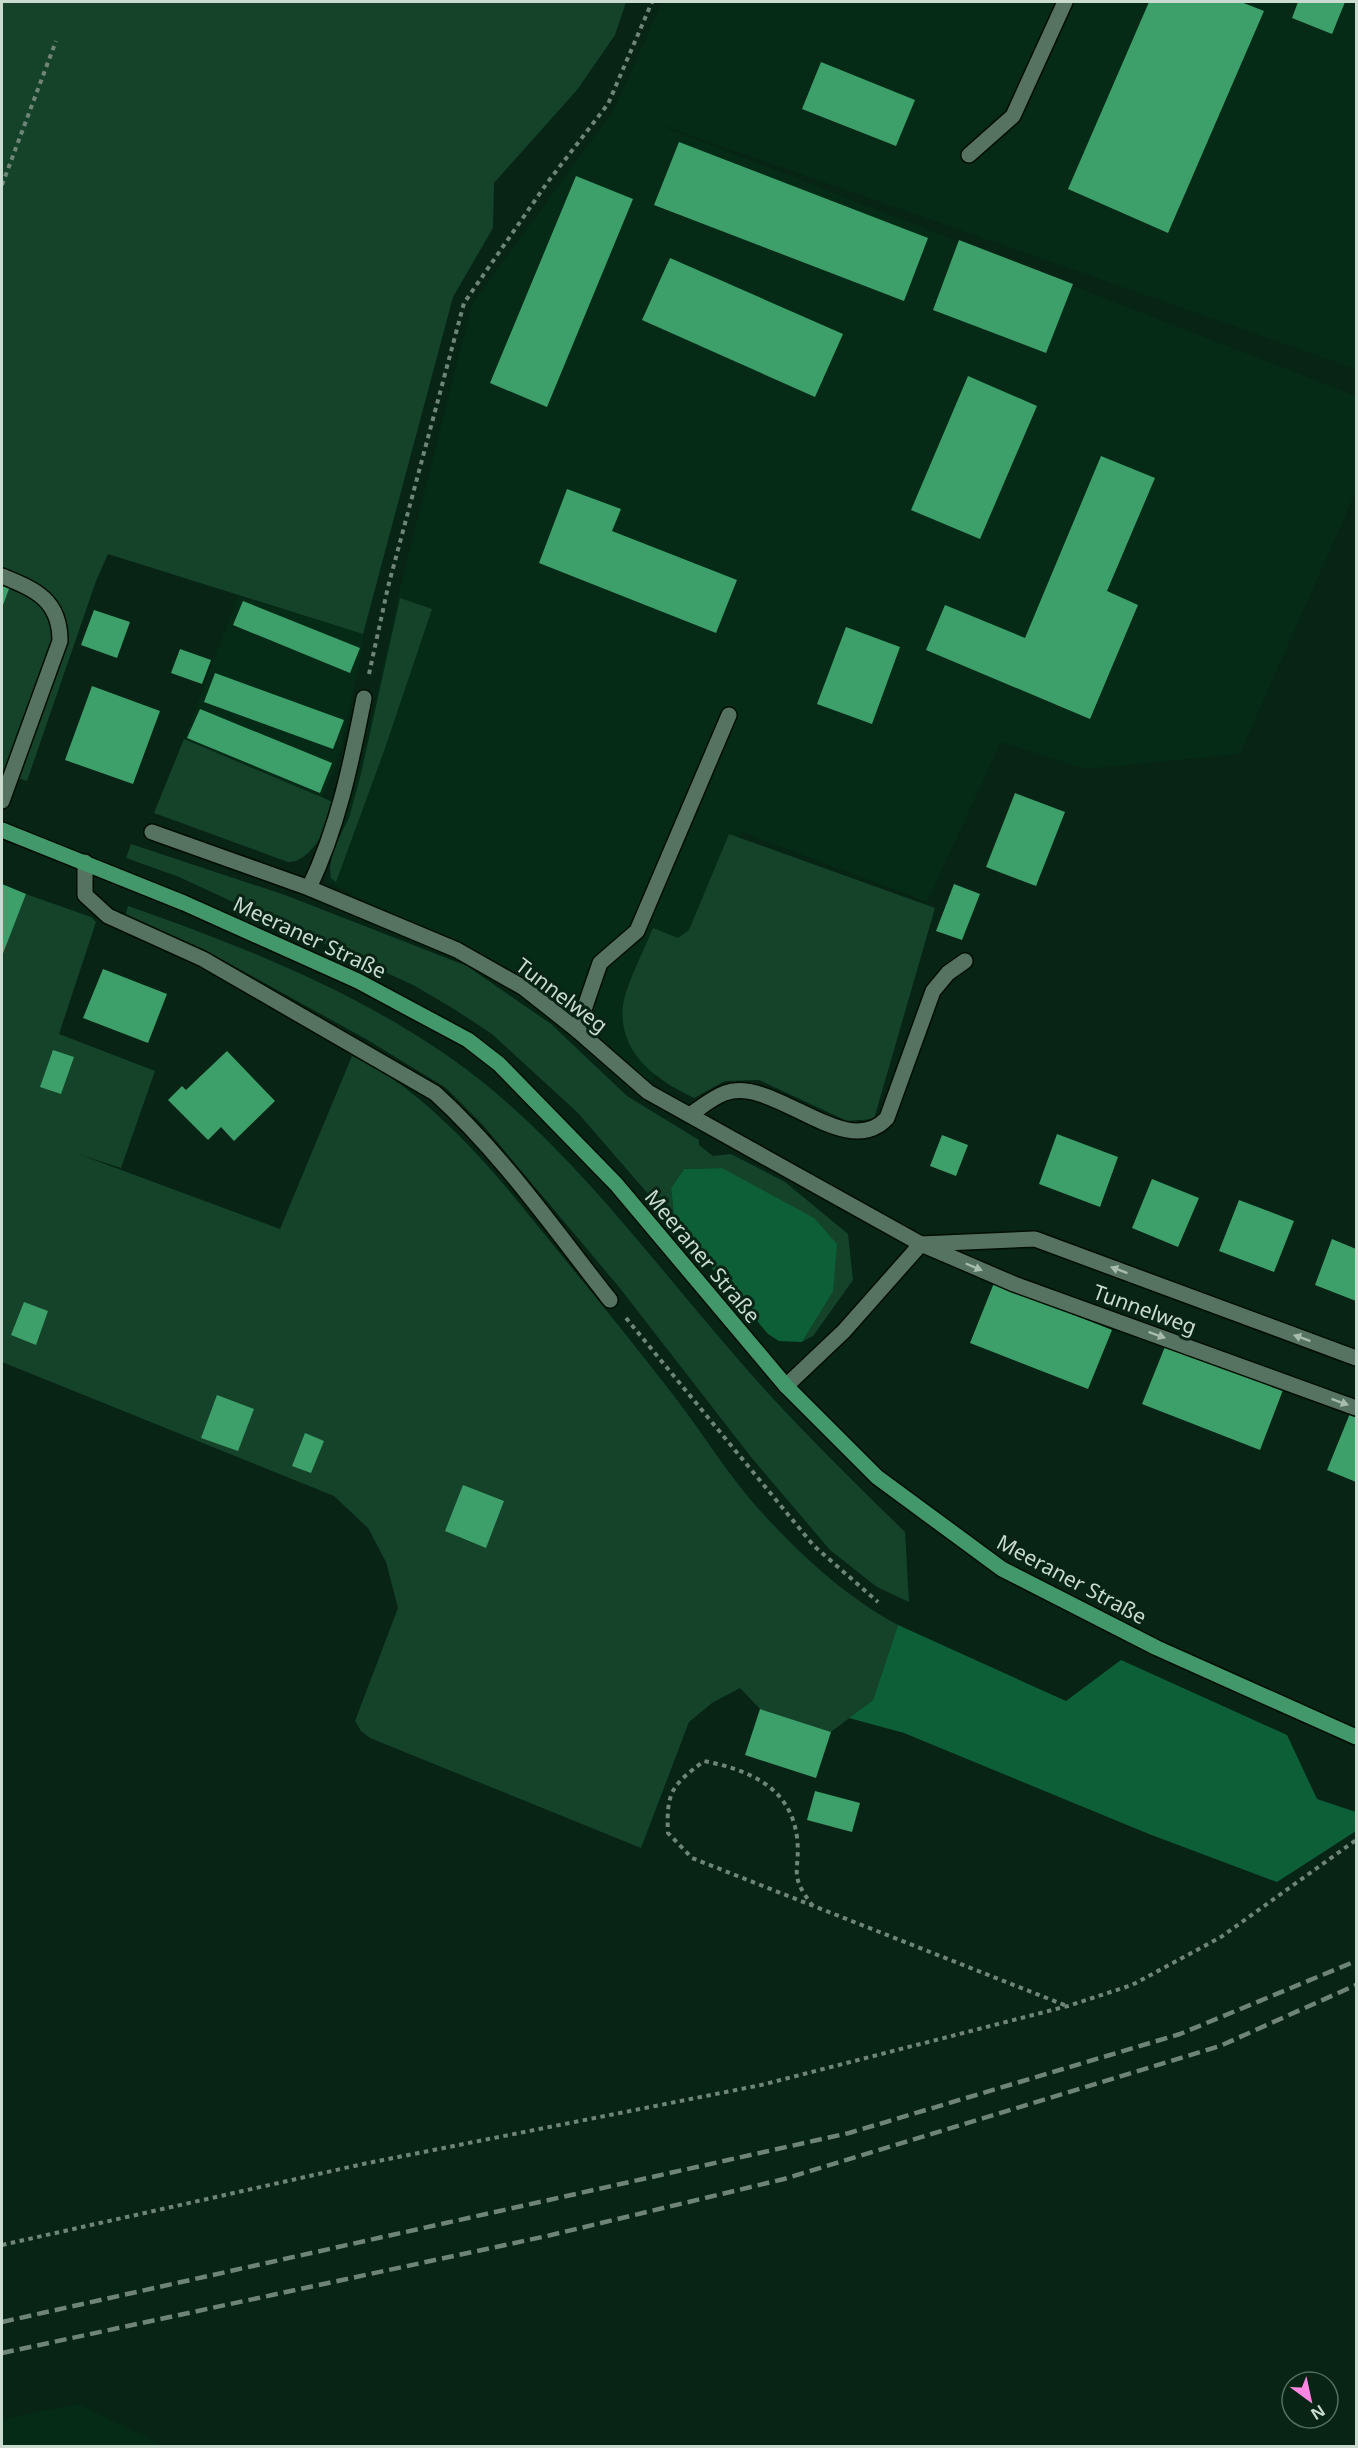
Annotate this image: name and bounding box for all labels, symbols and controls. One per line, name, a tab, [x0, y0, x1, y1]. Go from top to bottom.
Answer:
street label: Meeraner Straße	[229, 889, 391, 985]
street label: Tunnelweg	[510, 951, 614, 1039]
street label: Meeraner Straße	[639, 1183, 767, 1329]
one-way arrow	[966, 1262, 984, 1272]
one-way arrow	[1110, 1265, 1128, 1275]
street label: Tunnelweg	[1089, 1277, 1201, 1341]
one-way arrow	[1148, 1331, 1166, 1341]
one-way arrow	[1292, 1332, 1310, 1342]
one-way arrow	[1331, 1398, 1349, 1407]
street label: Meeraner Straße	[992, 1528, 1152, 1630]
north arrow	[1280, 2370, 1340, 2430]
text: N	[1307, 2400, 1330, 2425]

